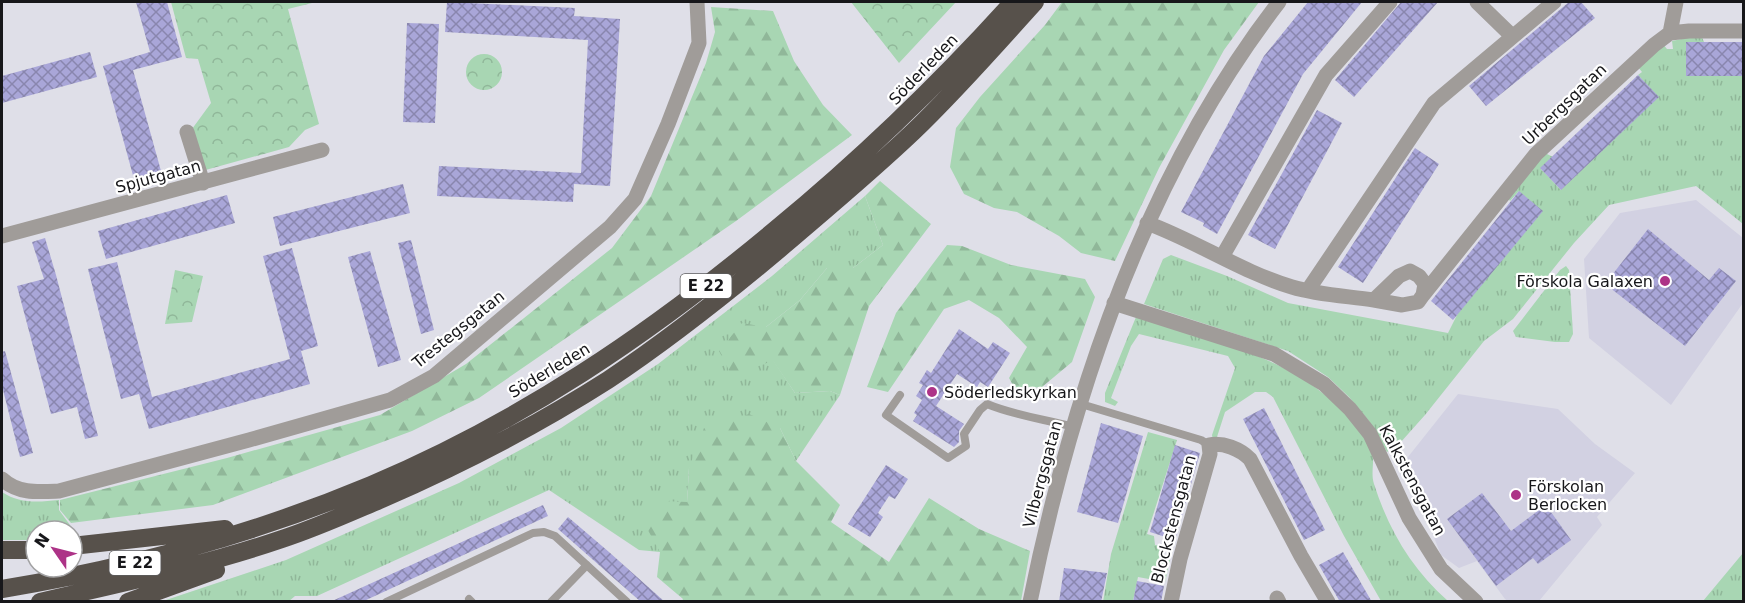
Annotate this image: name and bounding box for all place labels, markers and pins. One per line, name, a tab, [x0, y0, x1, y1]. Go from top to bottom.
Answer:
place label: Förskola Galaxen	[1516, 272, 1653, 291]
marker: Förskola Galaxen	[1658, 274, 1672, 288]
place label: Söderledskyrkan	[944, 383, 1077, 402]
marker: Söderledskyrkan	[925, 385, 939, 399]
place label: Förskolan Berlocken	[1528, 477, 1607, 514]
marker: Förskolan Berlocken	[1509, 488, 1523, 502]

